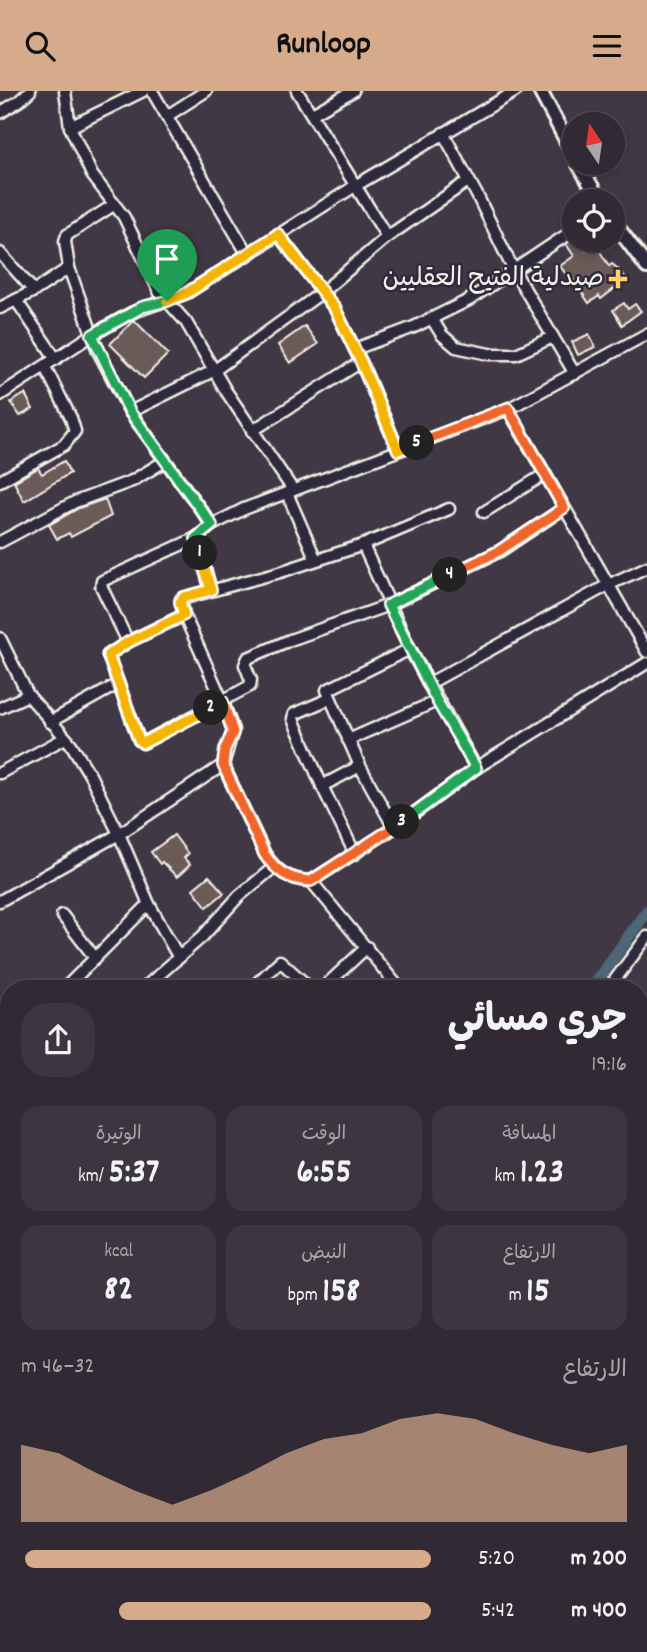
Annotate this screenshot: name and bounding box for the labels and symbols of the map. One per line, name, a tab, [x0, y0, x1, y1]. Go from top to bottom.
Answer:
north arrow	[562, 112, 625, 175]
pin	[137, 229, 197, 301]
place label: صيدلية الفتيح العقليين	[382, 261, 604, 298]
marker: صيدلية الفتيح العقليين	[610, 271, 626, 287]
pin: 5	[400, 425, 434, 461]
pin: 1	[182, 535, 218, 571]
pin: 4	[433, 557, 468, 593]
pin: 2	[194, 691, 228, 725]
pin: 3	[384, 805, 420, 839]

